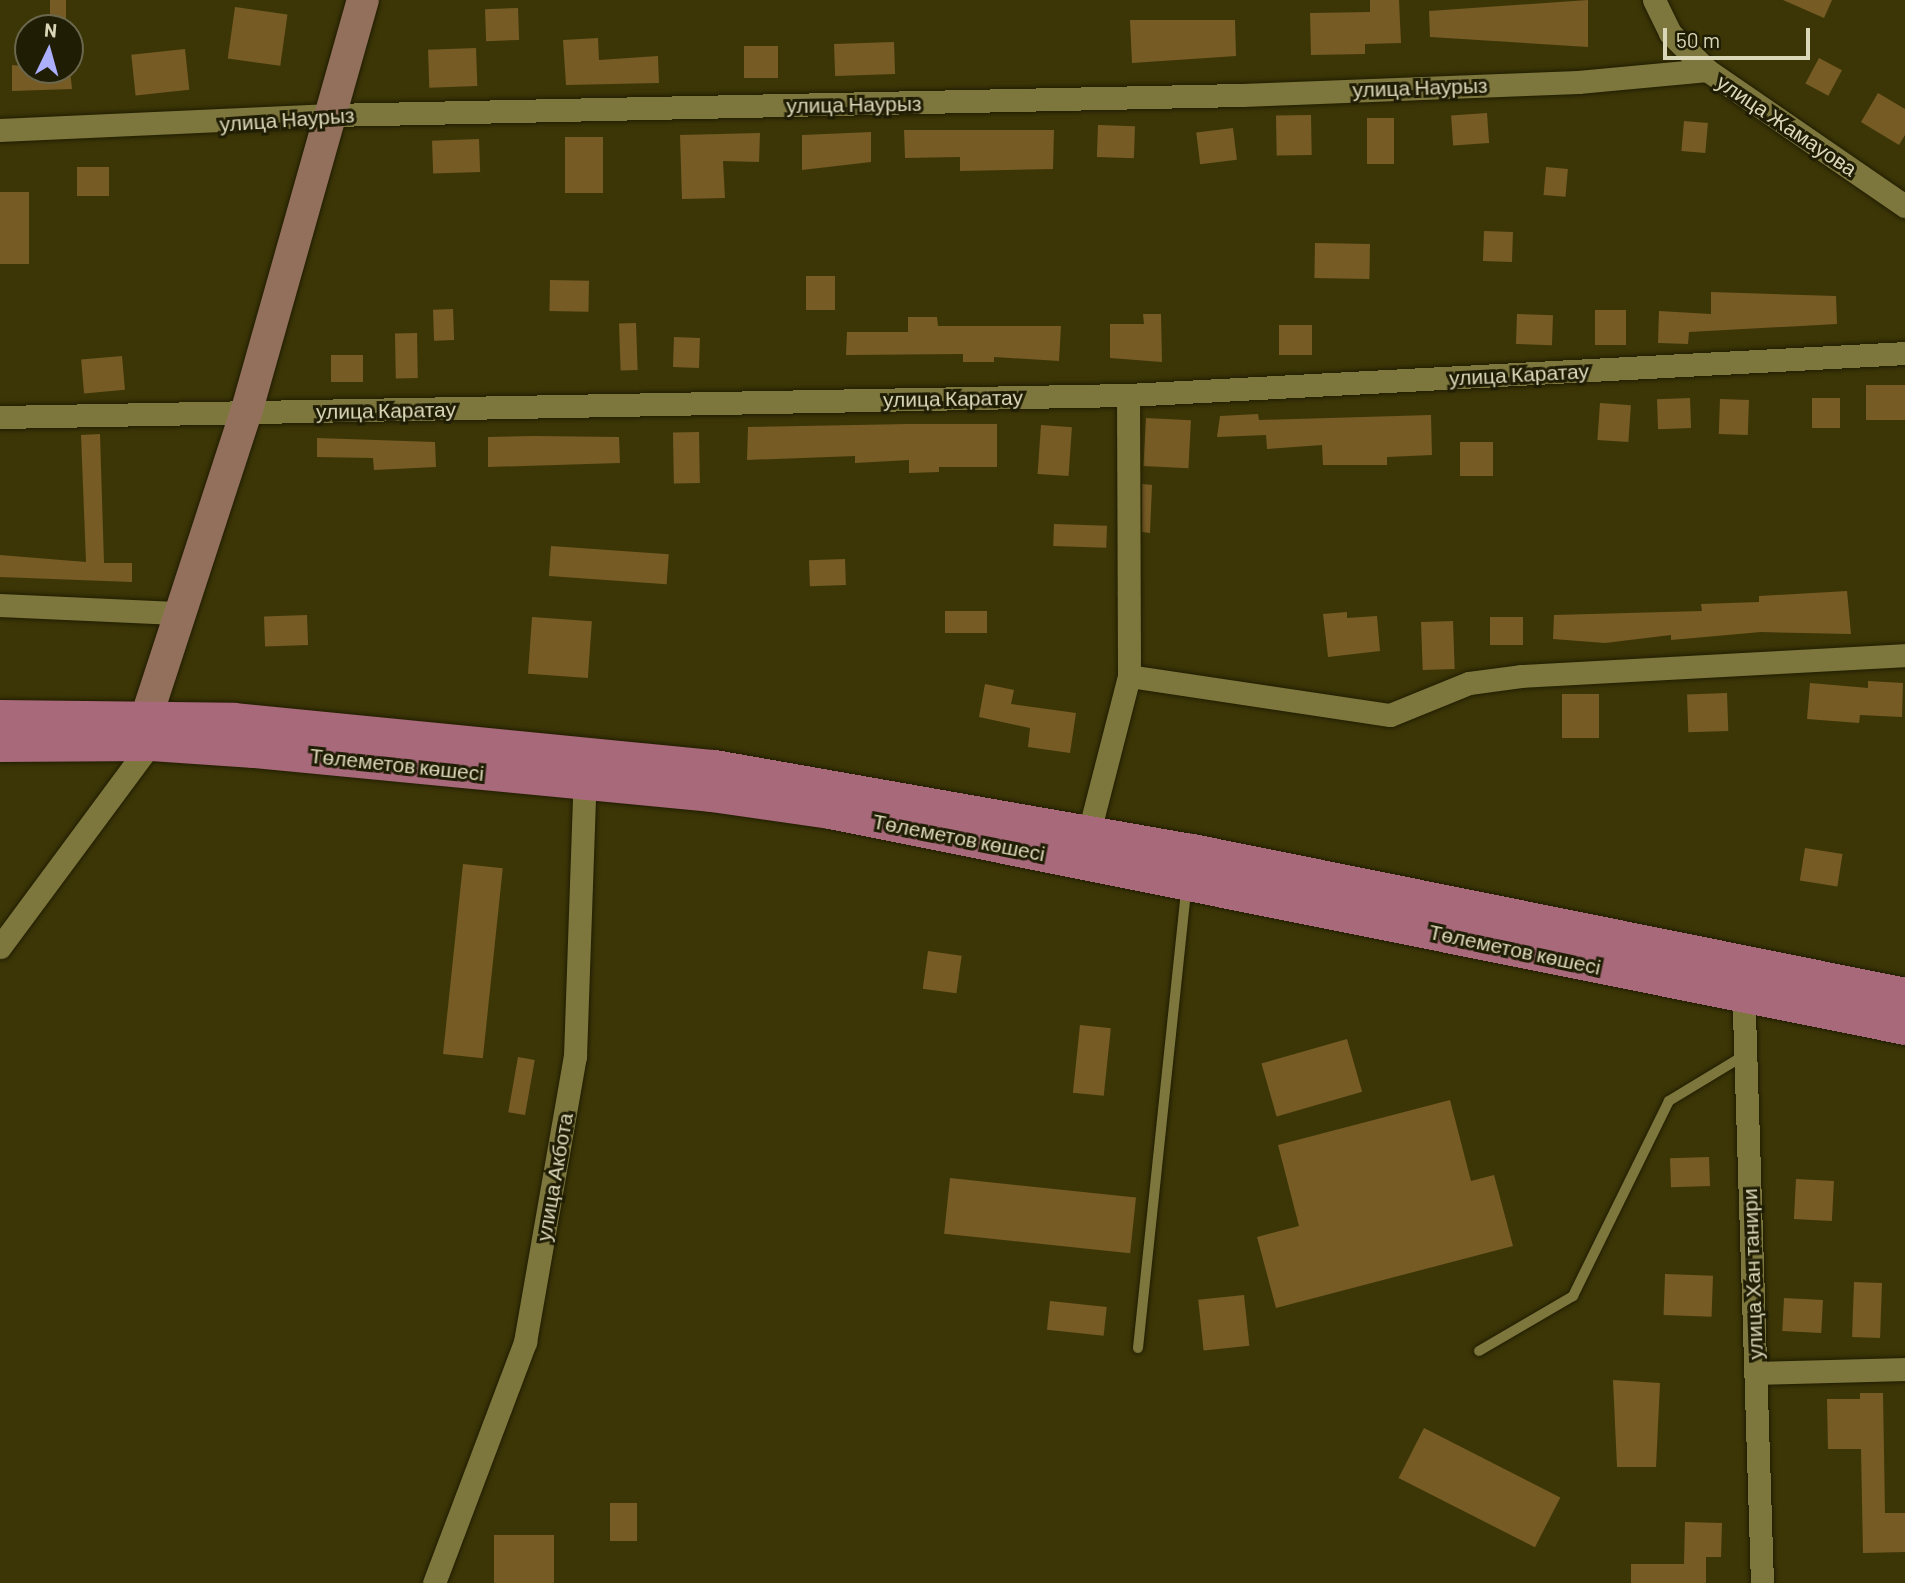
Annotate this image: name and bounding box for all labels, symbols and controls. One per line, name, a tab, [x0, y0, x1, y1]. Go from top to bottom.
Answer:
north arrow	[14, 14, 84, 84]
scale bar	[1667, 14, 1814, 58]
text: N	[43, 18, 58, 42]
text: 50 m	[1676, 27, 1720, 52]
street label: улица Жамауова	[1712, 69, 1862, 181]
street label: улица Наурыз	[1352, 72, 1488, 102]
street label: улица Наурыз	[786, 90, 922, 118]
street label: улица Наурыз	[219, 102, 355, 136]
street label: улица Каратау	[1448, 358, 1590, 390]
street label: улица Каратау	[883, 384, 1023, 412]
street label: улица Каратау	[316, 396, 456, 424]
street label: Төлеметов көшесі	[309, 742, 485, 786]
street label: Төлеметов көшесі	[871, 808, 1047, 866]
street label: Төлеметов көшесі	[1427, 919, 1603, 979]
street label: улица Акбота	[530, 1111, 578, 1243]
street label: улица Хан танири	[1736, 1188, 1768, 1360]

